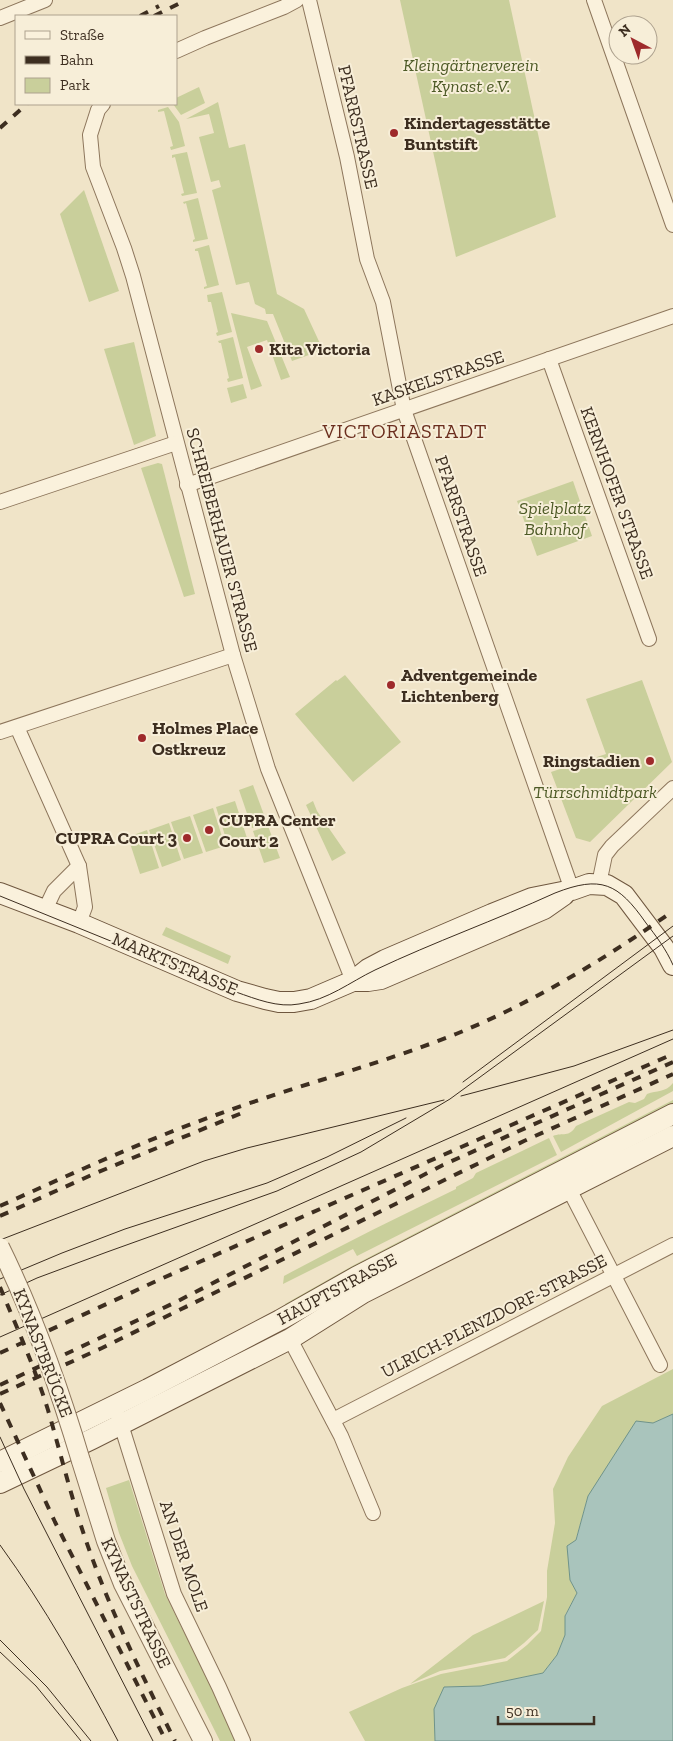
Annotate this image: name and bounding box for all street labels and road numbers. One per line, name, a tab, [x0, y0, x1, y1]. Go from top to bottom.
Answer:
street label: PFARRSTRASSE	[333, 63, 383, 191]
street label: KASKELSTRASSE	[369, 345, 507, 411]
street label: KERNHOFER STRASSE	[576, 404, 658, 582]
street label: SCHREIBERHAUER STRASSE	[181, 425, 263, 655]
street label: PFARRSTRASSE	[430, 453, 492, 579]
street label: MARKTSTRASSE	[109, 928, 241, 1000]
street label: HAUPTSTRASSE	[273, 1248, 401, 1330]
street label: ULRICH-PLENZDORF-STRASSE	[378, 1249, 610, 1383]
street label: KYNASTBRÜCKE	[8, 1285, 78, 1421]
street label: AN DER MOLE	[155, 1497, 213, 1615]
street label: KYNASTSTRASSE	[96, 1534, 176, 1672]

